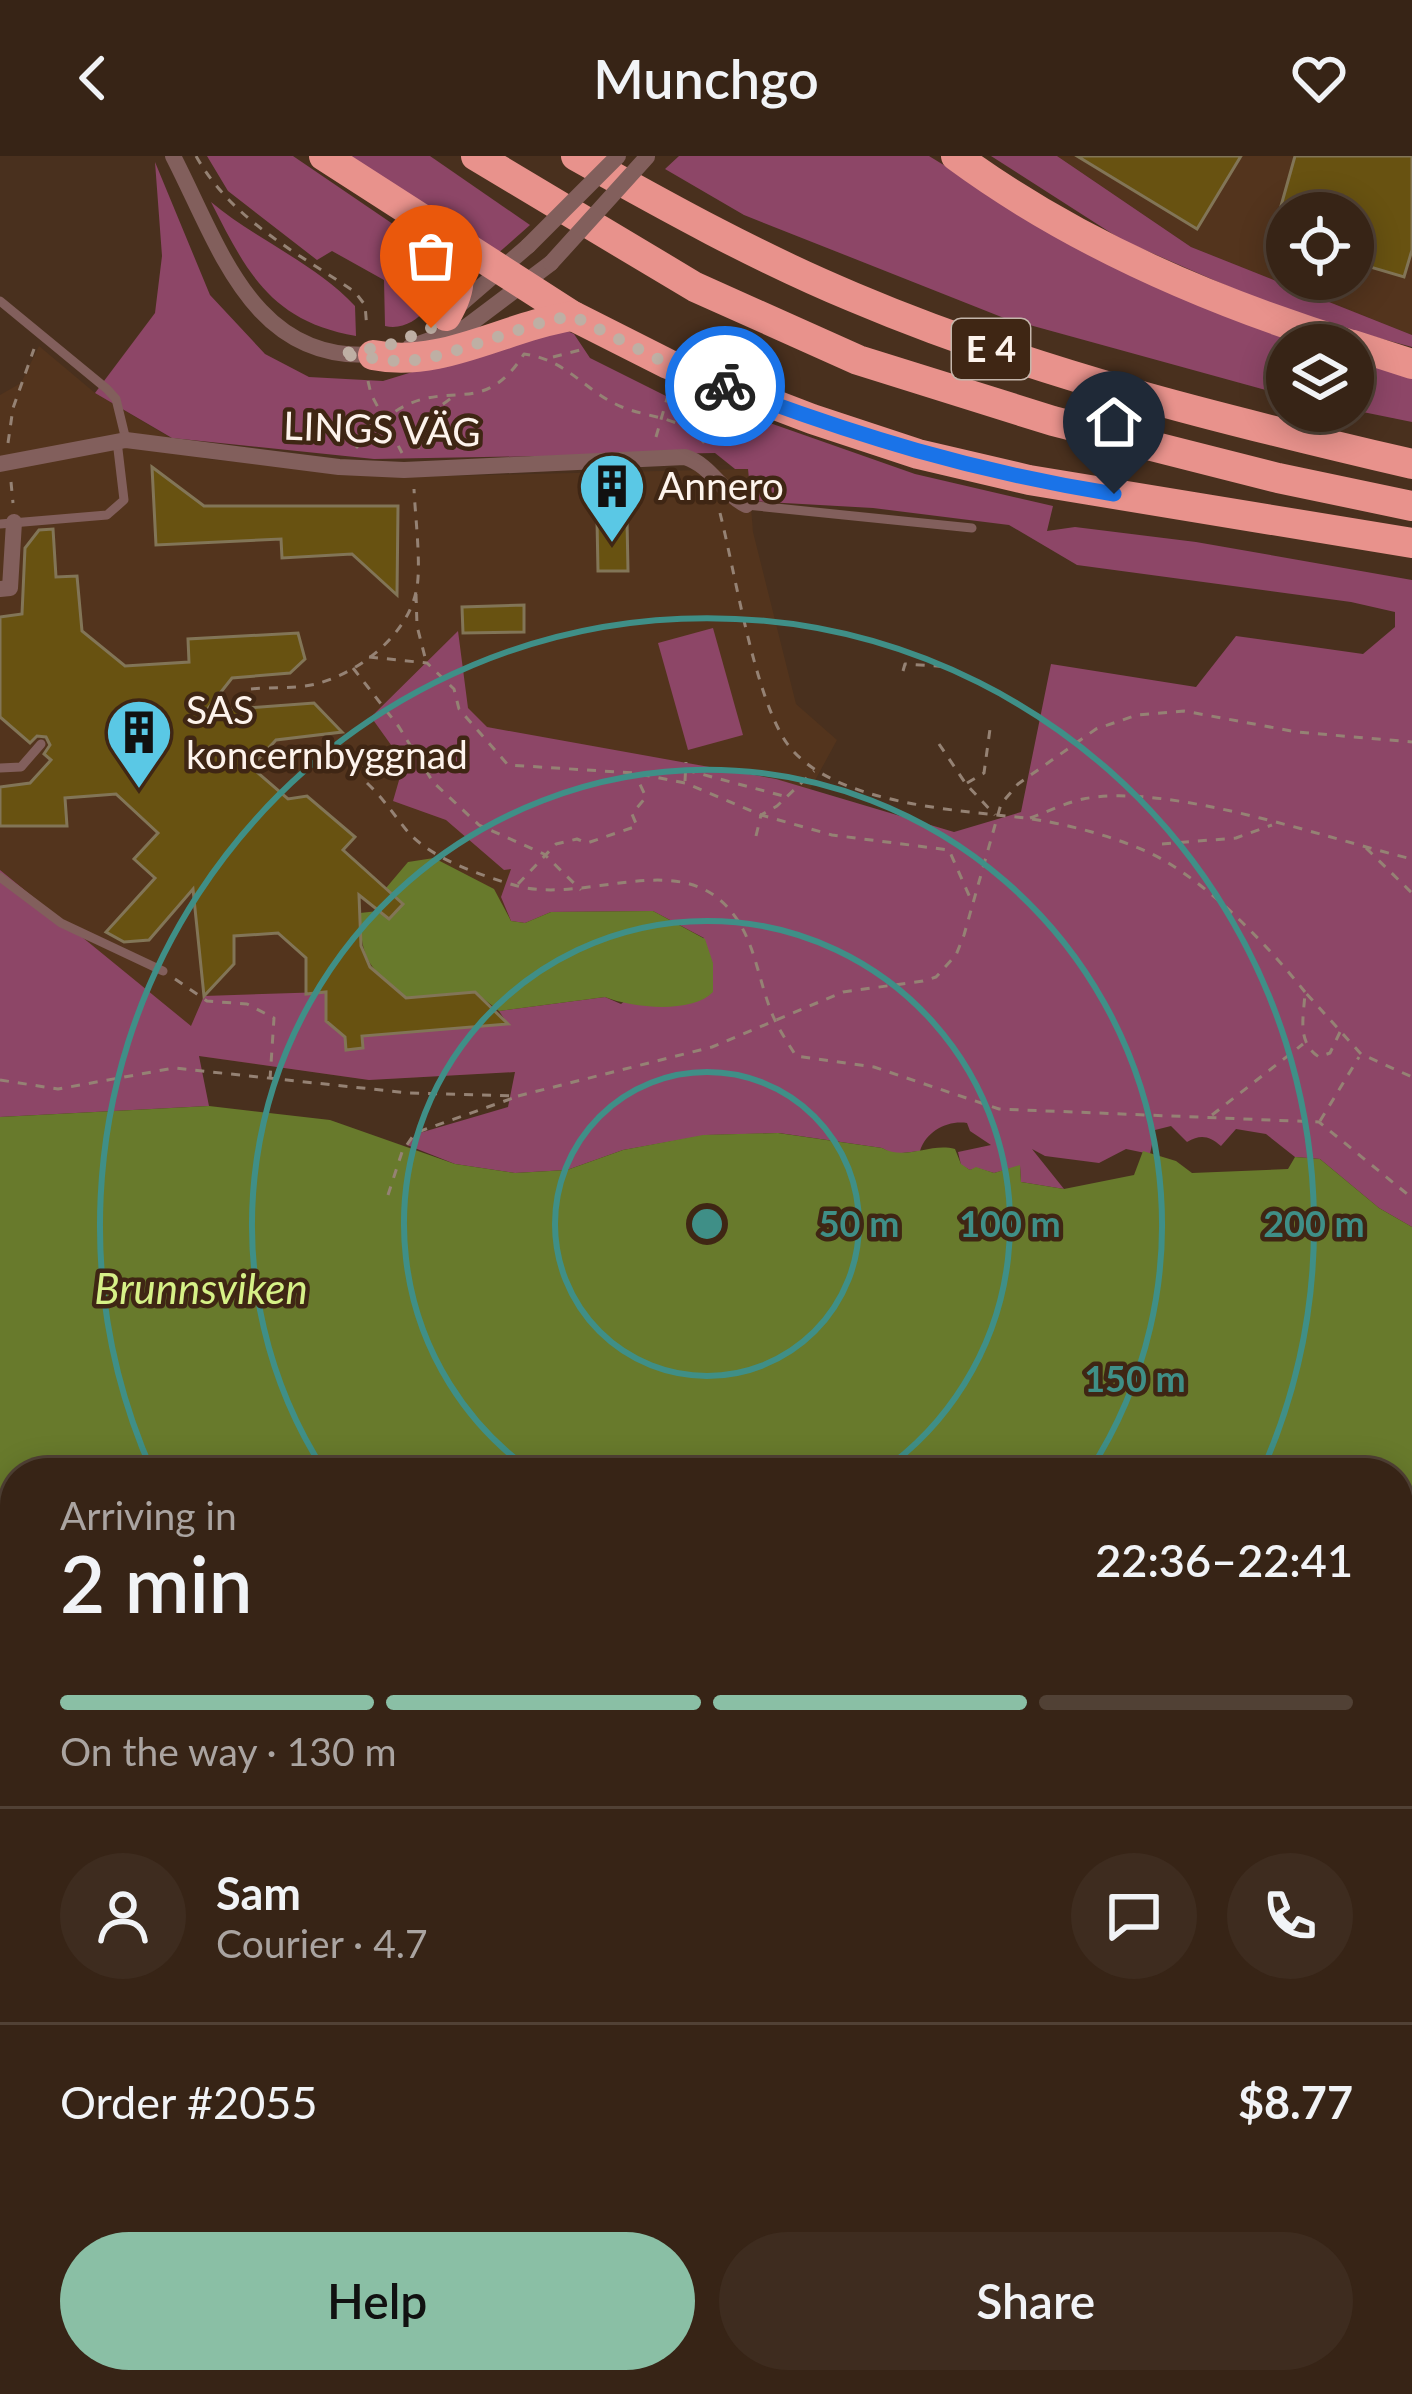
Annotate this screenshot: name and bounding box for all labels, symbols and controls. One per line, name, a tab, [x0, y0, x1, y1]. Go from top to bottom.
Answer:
icon: back	[60, 45, 126, 111]
icon: heart	[1286, 45, 1352, 111]
text: Munchgo	[593, 46, 819, 111]
map controls	[1266, 192, 1374, 432]
button: locate	[1266, 192, 1374, 300]
pin	[380, 205, 482, 328]
icon: bag	[398, 223, 464, 289]
road number: E 4	[952, 319, 1030, 379]
button: layers	[1266, 324, 1374, 432]
courier	[665, 326, 785, 446]
icon: bike	[692, 353, 758, 419]
pin	[1063, 371, 1165, 494]
icon: home	[1081, 389, 1147, 455]
street label: LINGS VÄG	[283, 402, 481, 454]
building icon: Annero	[577, 451, 647, 545]
place label: Annero	[658, 462, 784, 508]
place label: SAS koncernbyggnad	[186, 686, 468, 777]
building icon: SAS koncernbyggnad	[104, 697, 174, 791]
text: 50 m	[819, 1201, 899, 1245]
text: 100 m	[959, 1201, 1061, 1245]
text: 200 m	[1263, 1201, 1365, 1245]
centre of rings	[686, 1203, 728, 1245]
water label: Brunnsviken	[94, 1263, 308, 1313]
text: 150 m	[1084, 1356, 1186, 1400]
text: Arriving in	[60, 1492, 237, 1538]
text: 22:36–22:41	[1095, 1533, 1353, 1587]
text: 2 min	[60, 1536, 253, 1630]
text: On the way · 130 m	[60, 1728, 397, 1774]
button: person	[60, 1853, 186, 1979]
button: chat	[1071, 1853, 1197, 1979]
button: phone	[1227, 1853, 1353, 1979]
text: Sam	[216, 1866, 301, 1920]
text: Courier · 4.7	[216, 1920, 428, 1966]
text: Order #2055	[60, 2075, 318, 2129]
text: $8.77	[1238, 2075, 1353, 2129]
button: Help	[60, 2232, 695, 2370]
button: Share	[719, 2232, 1353, 2370]

